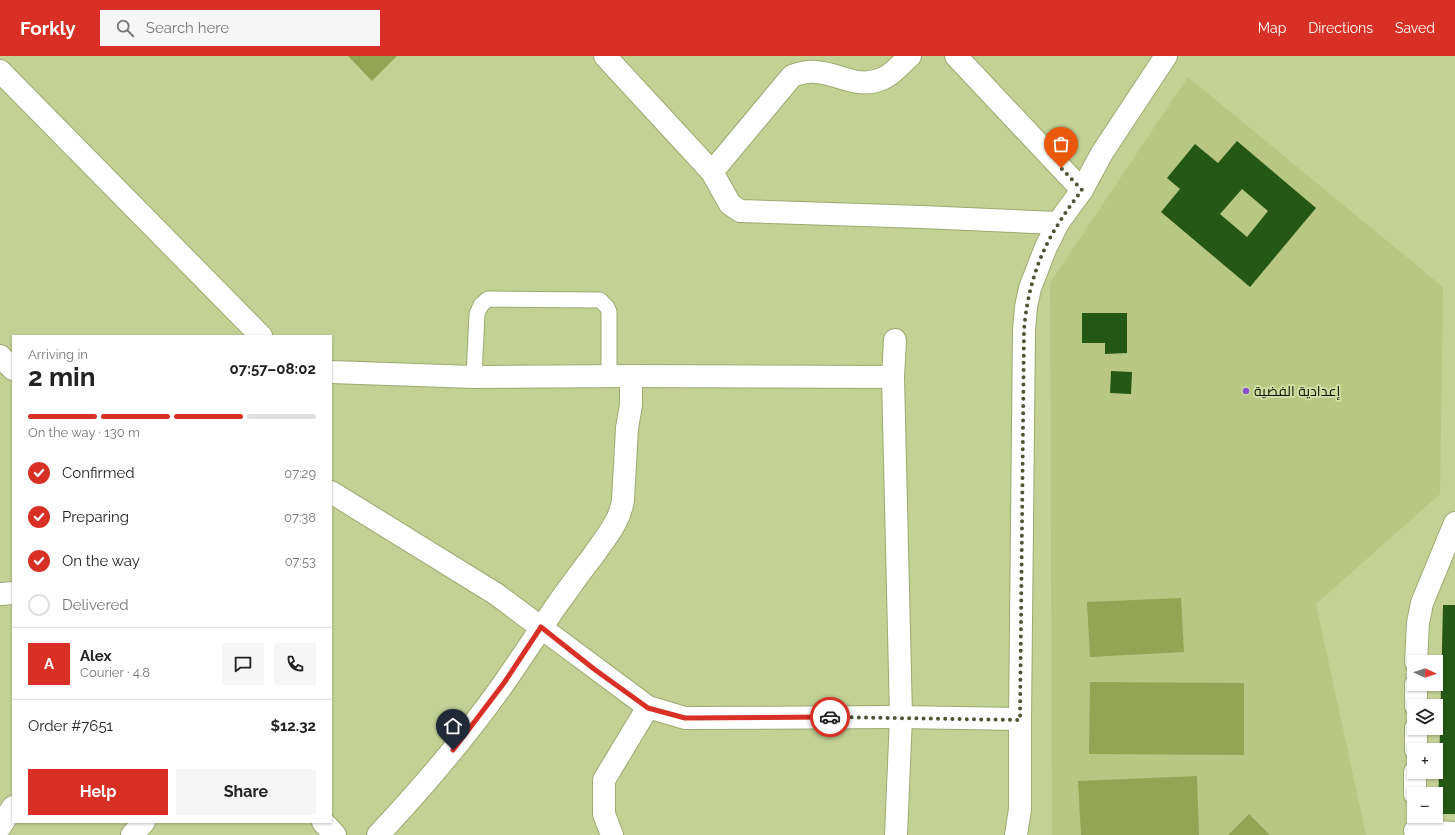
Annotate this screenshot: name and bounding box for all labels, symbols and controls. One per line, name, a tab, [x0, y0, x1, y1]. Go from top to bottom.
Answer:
search box	[100, 10, 380, 46]
text: Forkly	[20, 17, 76, 39]
icon: search	[114, 17, 136, 39]
text: Search here	[146, 19, 229, 37]
text: Map	[1258, 20, 1286, 36]
text: Directions	[1308, 20, 1373, 36]
text: Saved	[1395, 20, 1435, 36]
pin	[1044, 127, 1078, 168]
icon: bag	[1050, 133, 1072, 155]
text: Arriving in	[28, 347, 88, 362]
text: 07:57–08:02	[230, 360, 316, 378]
text: 2 min	[28, 362, 95, 392]
place label: إعدادية الفضية	[1254, 383, 1340, 400]
marker: إعدادية الفضية	[1241, 386, 1251, 396]
text: On the way · 130 m	[28, 425, 140, 440]
icon: check	[28, 462, 50, 484]
text: Confirmed	[62, 464, 135, 482]
text: 07:29	[284, 466, 316, 481]
icon: check	[28, 506, 50, 528]
text: Preparing	[62, 508, 129, 526]
text: 07:38	[284, 510, 316, 525]
icon: check	[28, 550, 50, 572]
text: On the way	[62, 552, 140, 570]
text: 07:53	[285, 554, 316, 569]
text: Delivered	[62, 596, 129, 614]
button: chat	[222, 643, 264, 685]
button: phone	[274, 643, 316, 685]
text: Alex	[80, 647, 111, 665]
text: A	[44, 655, 54, 673]
north arrow	[1407, 655, 1443, 691]
map controls	[1407, 655, 1443, 823]
text: Courier · 4.8	[80, 665, 150, 680]
courier	[810, 697, 850, 737]
button: layers	[1407, 699, 1443, 735]
icon: car	[819, 706, 841, 728]
pin	[436, 709, 470, 750]
icon: home	[442, 715, 464, 737]
text: Order #7651	[28, 717, 113, 735]
text: $12.32	[270, 717, 316, 735]
button: +	[1407, 743, 1443, 779]
button: Help	[28, 769, 168, 815]
button: Share	[176, 769, 316, 815]
button: −	[1407, 787, 1443, 823]

